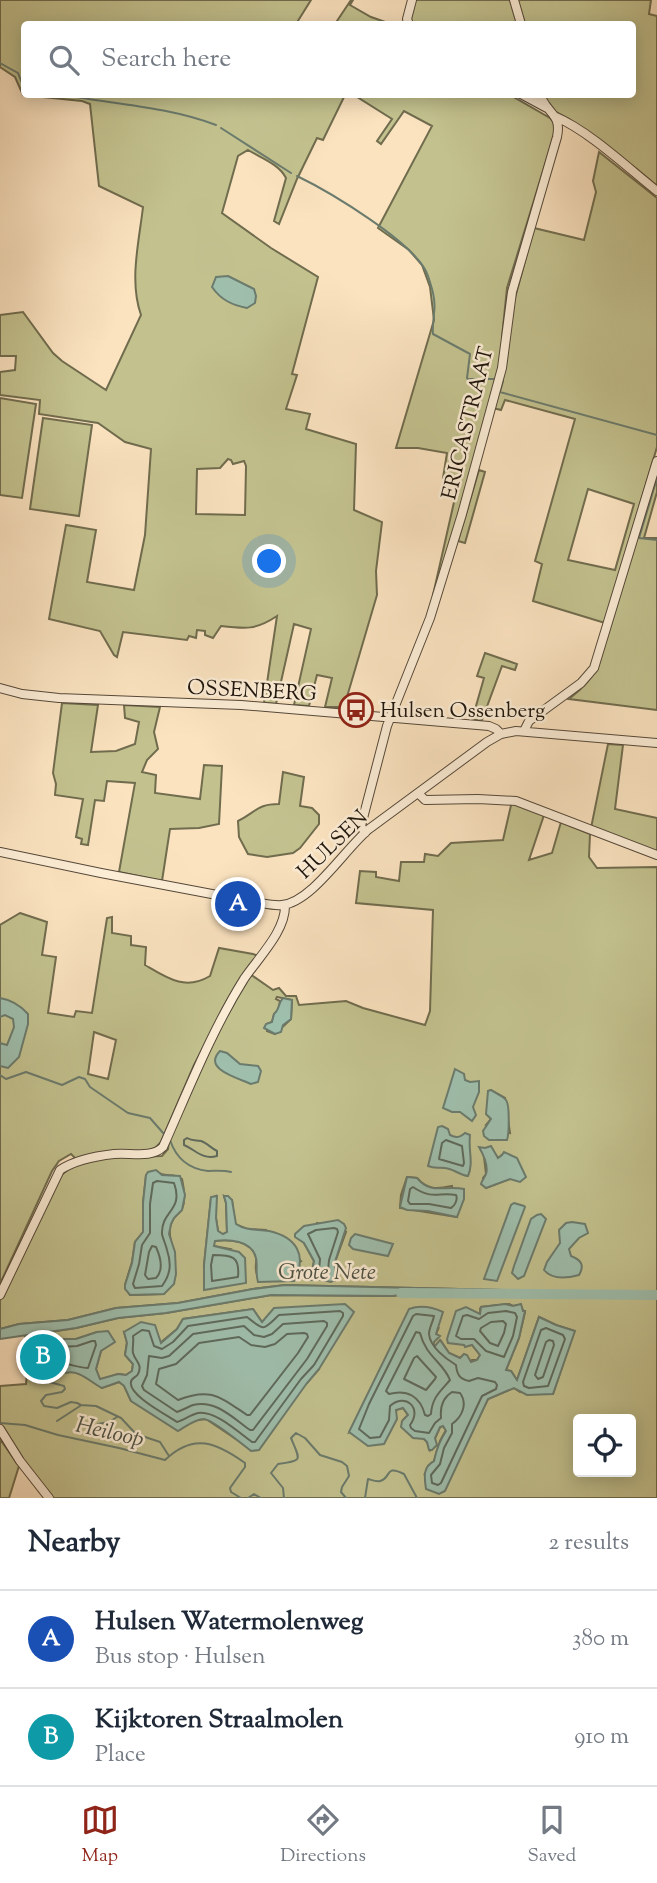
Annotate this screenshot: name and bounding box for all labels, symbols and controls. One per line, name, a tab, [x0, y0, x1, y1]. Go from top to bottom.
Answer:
search box	[21, 21, 636, 98]
icon: search	[45, 41, 83, 79]
text: Search here	[101, 41, 231, 78]
street label: ERICASTRAAT	[435, 344, 503, 503]
your location	[252, 544, 286, 578]
street label: OSSENBERG	[186, 674, 318, 710]
bus stop icon: Hulsen Ossenberg	[337, 691, 375, 729]
place label: Hulsen Ossenberg	[380, 697, 545, 727]
street label: HULSEN	[291, 804, 376, 887]
pin: A	[215, 878, 261, 930]
water label: Grote Nete	[278, 1257, 376, 1290]
pin: B	[20, 1331, 66, 1383]
water label: Heiloop	[72, 1410, 147, 1457]
map controls	[573, 1414, 636, 1477]
button: locate	[573, 1414, 636, 1477]
text: Nearby	[28, 1522, 120, 1565]
text: 2 results	[549, 1527, 629, 1560]
text: Hulsen Watermolenweg	[95, 1604, 363, 1641]
text: A	[42, 1623, 60, 1656]
text: 380 m	[572, 1623, 629, 1656]
text: Bus stop · Hulsen	[95, 1641, 266, 1674]
text: Kijktoren Straalmolen	[95, 1702, 343, 1739]
text: B	[44, 1721, 58, 1754]
text: 910 m	[574, 1721, 629, 1754]
text: Place	[95, 1739, 146, 1772]
tab: Map	[81, 1801, 119, 1870]
tab: Directions	[280, 1801, 366, 1870]
tab: Saved	[527, 1801, 576, 1870]

